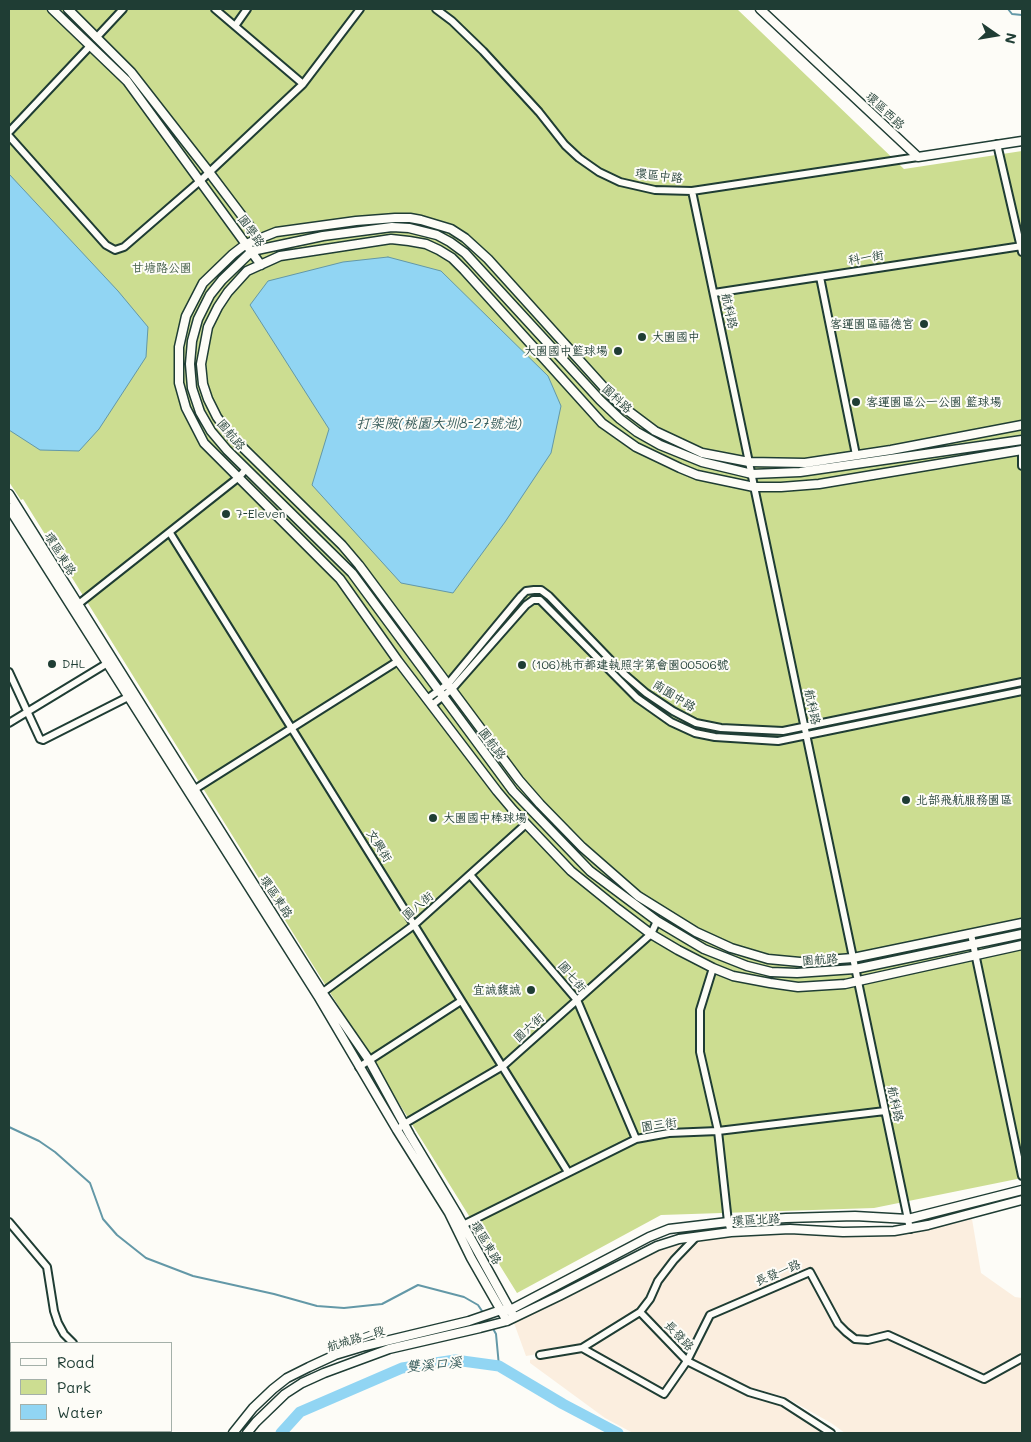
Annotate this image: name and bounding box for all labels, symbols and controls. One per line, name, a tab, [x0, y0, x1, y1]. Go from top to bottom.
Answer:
north arrow	[971, 10, 1021, 60]
text: N	[1001, 31, 1022, 46]
street label: 環區西路	[863, 89, 907, 133]
street label: 環區中路	[634, 166, 684, 186]
street label: 園學路	[235, 212, 267, 250]
street label: 科一街	[847, 248, 885, 268]
park label: 甘塘路公園	[132, 261, 192, 275]
street label: 航科路	[718, 292, 740, 330]
place label: 客運園區福德宮	[830, 317, 914, 331]
marker: 客運園區福德宮	[918, 318, 930, 330]
place label: 大園國中	[652, 330, 700, 344]
marker: 大園國中	[636, 331, 648, 343]
place label: 大園國中籃球場	[524, 344, 608, 358]
marker: 大園國中籃球場	[612, 345, 624, 357]
street label: 園科路	[599, 381, 635, 417]
place label: 客運園區公一公園 籃球場	[866, 395, 1002, 409]
marker: 客運園區公一公園 籃球場	[850, 396, 862, 408]
water label: 打架陂(桃園大圳8-27號池)	[356, 416, 522, 432]
street label: 園航路	[214, 417, 248, 453]
place label: 7-Eleven	[236, 507, 285, 521]
marker: 7-Eleven	[220, 508, 232, 520]
street label: 環區東路	[41, 530, 79, 578]
place label: DHL	[62, 657, 85, 671]
marker: DHL	[46, 658, 58, 670]
place label: (106)桃市都建執照字第會園00506號	[532, 658, 729, 672]
marker: (106)桃市都建執照字第會園00506號	[516, 659, 528, 671]
street label: 南園中路	[650, 677, 698, 715]
street label: 航科路	[801, 688, 823, 726]
street label: 園航路	[475, 725, 509, 763]
place label: 北部飛航服務園區	[916, 793, 1012, 807]
marker: 北部飛航服務園區	[900, 794, 912, 806]
place label: 大園國中棒球場	[443, 811, 527, 825]
marker: 大園國中棒球場	[427, 812, 439, 824]
street label: 文興街	[363, 827, 395, 865]
street label: 環區東路	[257, 873, 295, 921]
street label: 園八街	[400, 889, 436, 923]
street label: 園航路	[802, 952, 838, 968]
street label: 園七街	[555, 959, 589, 995]
place label: 宜誠馥誠	[473, 983, 521, 997]
marker: 宜誠馥誠	[525, 984, 537, 996]
street label: 園六街	[511, 1011, 547, 1045]
street label: 航科路	[884, 1085, 906, 1123]
street label: 園三街	[640, 1115, 678, 1135]
street label: 環區北路	[732, 1212, 780, 1228]
street label: 環區東路	[468, 1219, 504, 1267]
street label: 長發一路	[753, 1257, 803, 1289]
street label: 長發路	[661, 1318, 697, 1354]
street label: 航城路二段	[325, 1323, 387, 1355]
legend	[10, 1342, 172, 1432]
text: Road	[57, 1352, 94, 1372]
water label: 雙溪口溪	[405, 1354, 463, 1376]
text: Park	[57, 1377, 91, 1397]
text: Water	[57, 1402, 103, 1422]

